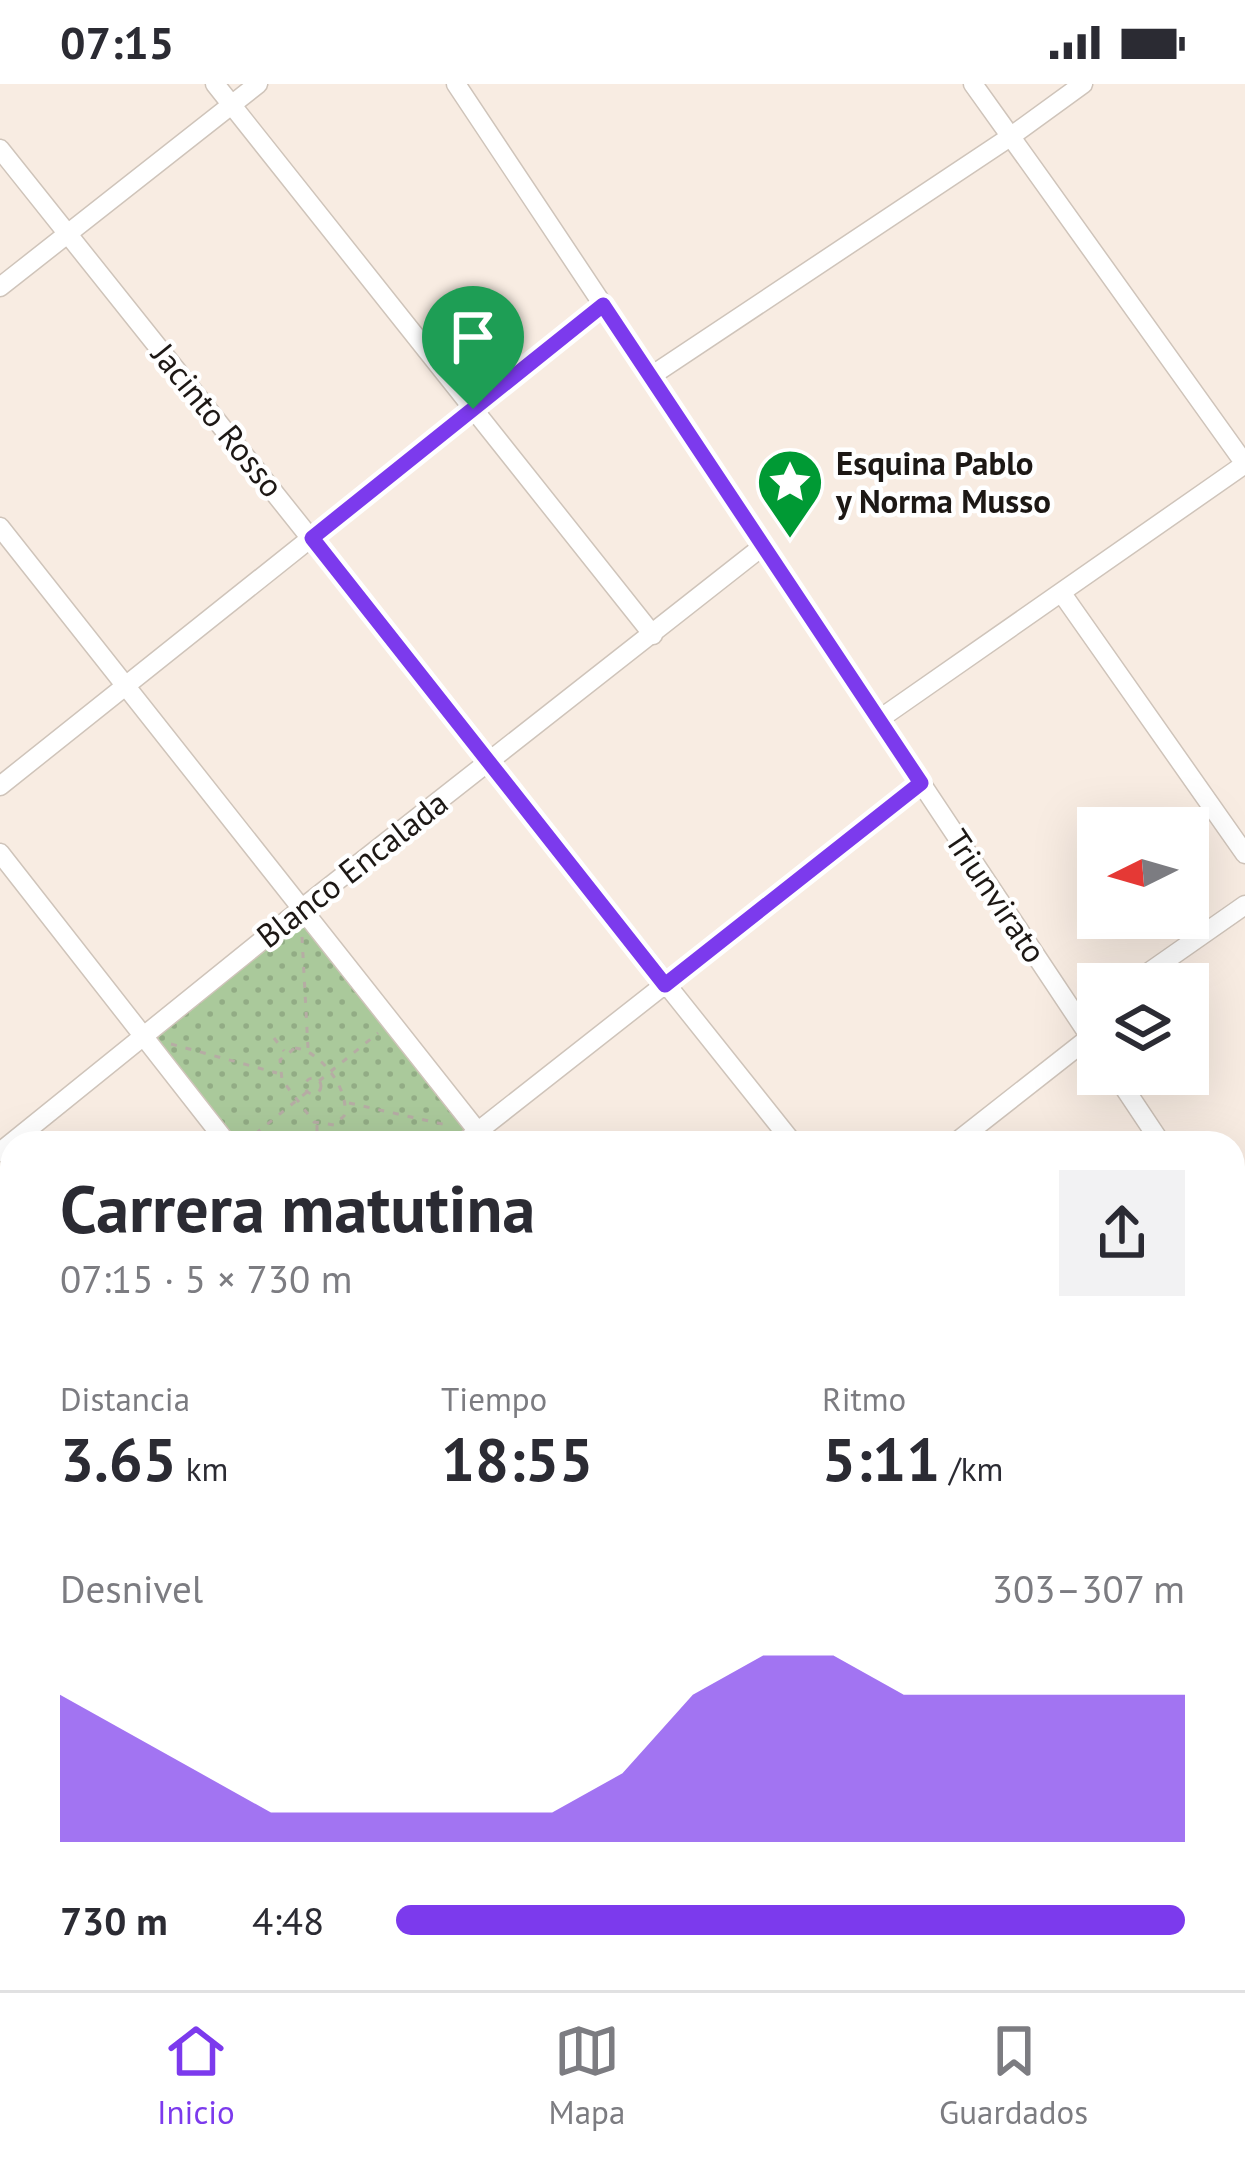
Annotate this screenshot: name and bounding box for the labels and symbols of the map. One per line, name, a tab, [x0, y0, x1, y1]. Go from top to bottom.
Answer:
pin	[422, 286, 524, 409]
street label: Jacinto Rosso	[142, 332, 294, 506]
place label: Esquina Pablo y Norma Musso	[835, 441, 1051, 522]
place icon: Esquina Pablo y Norma Musso	[755, 447, 825, 541]
street label: Blanco Encalada	[247, 781, 456, 957]
north arrow	[1077, 807, 1209, 939]
street label: Triunvirato	[936, 821, 1057, 971]

